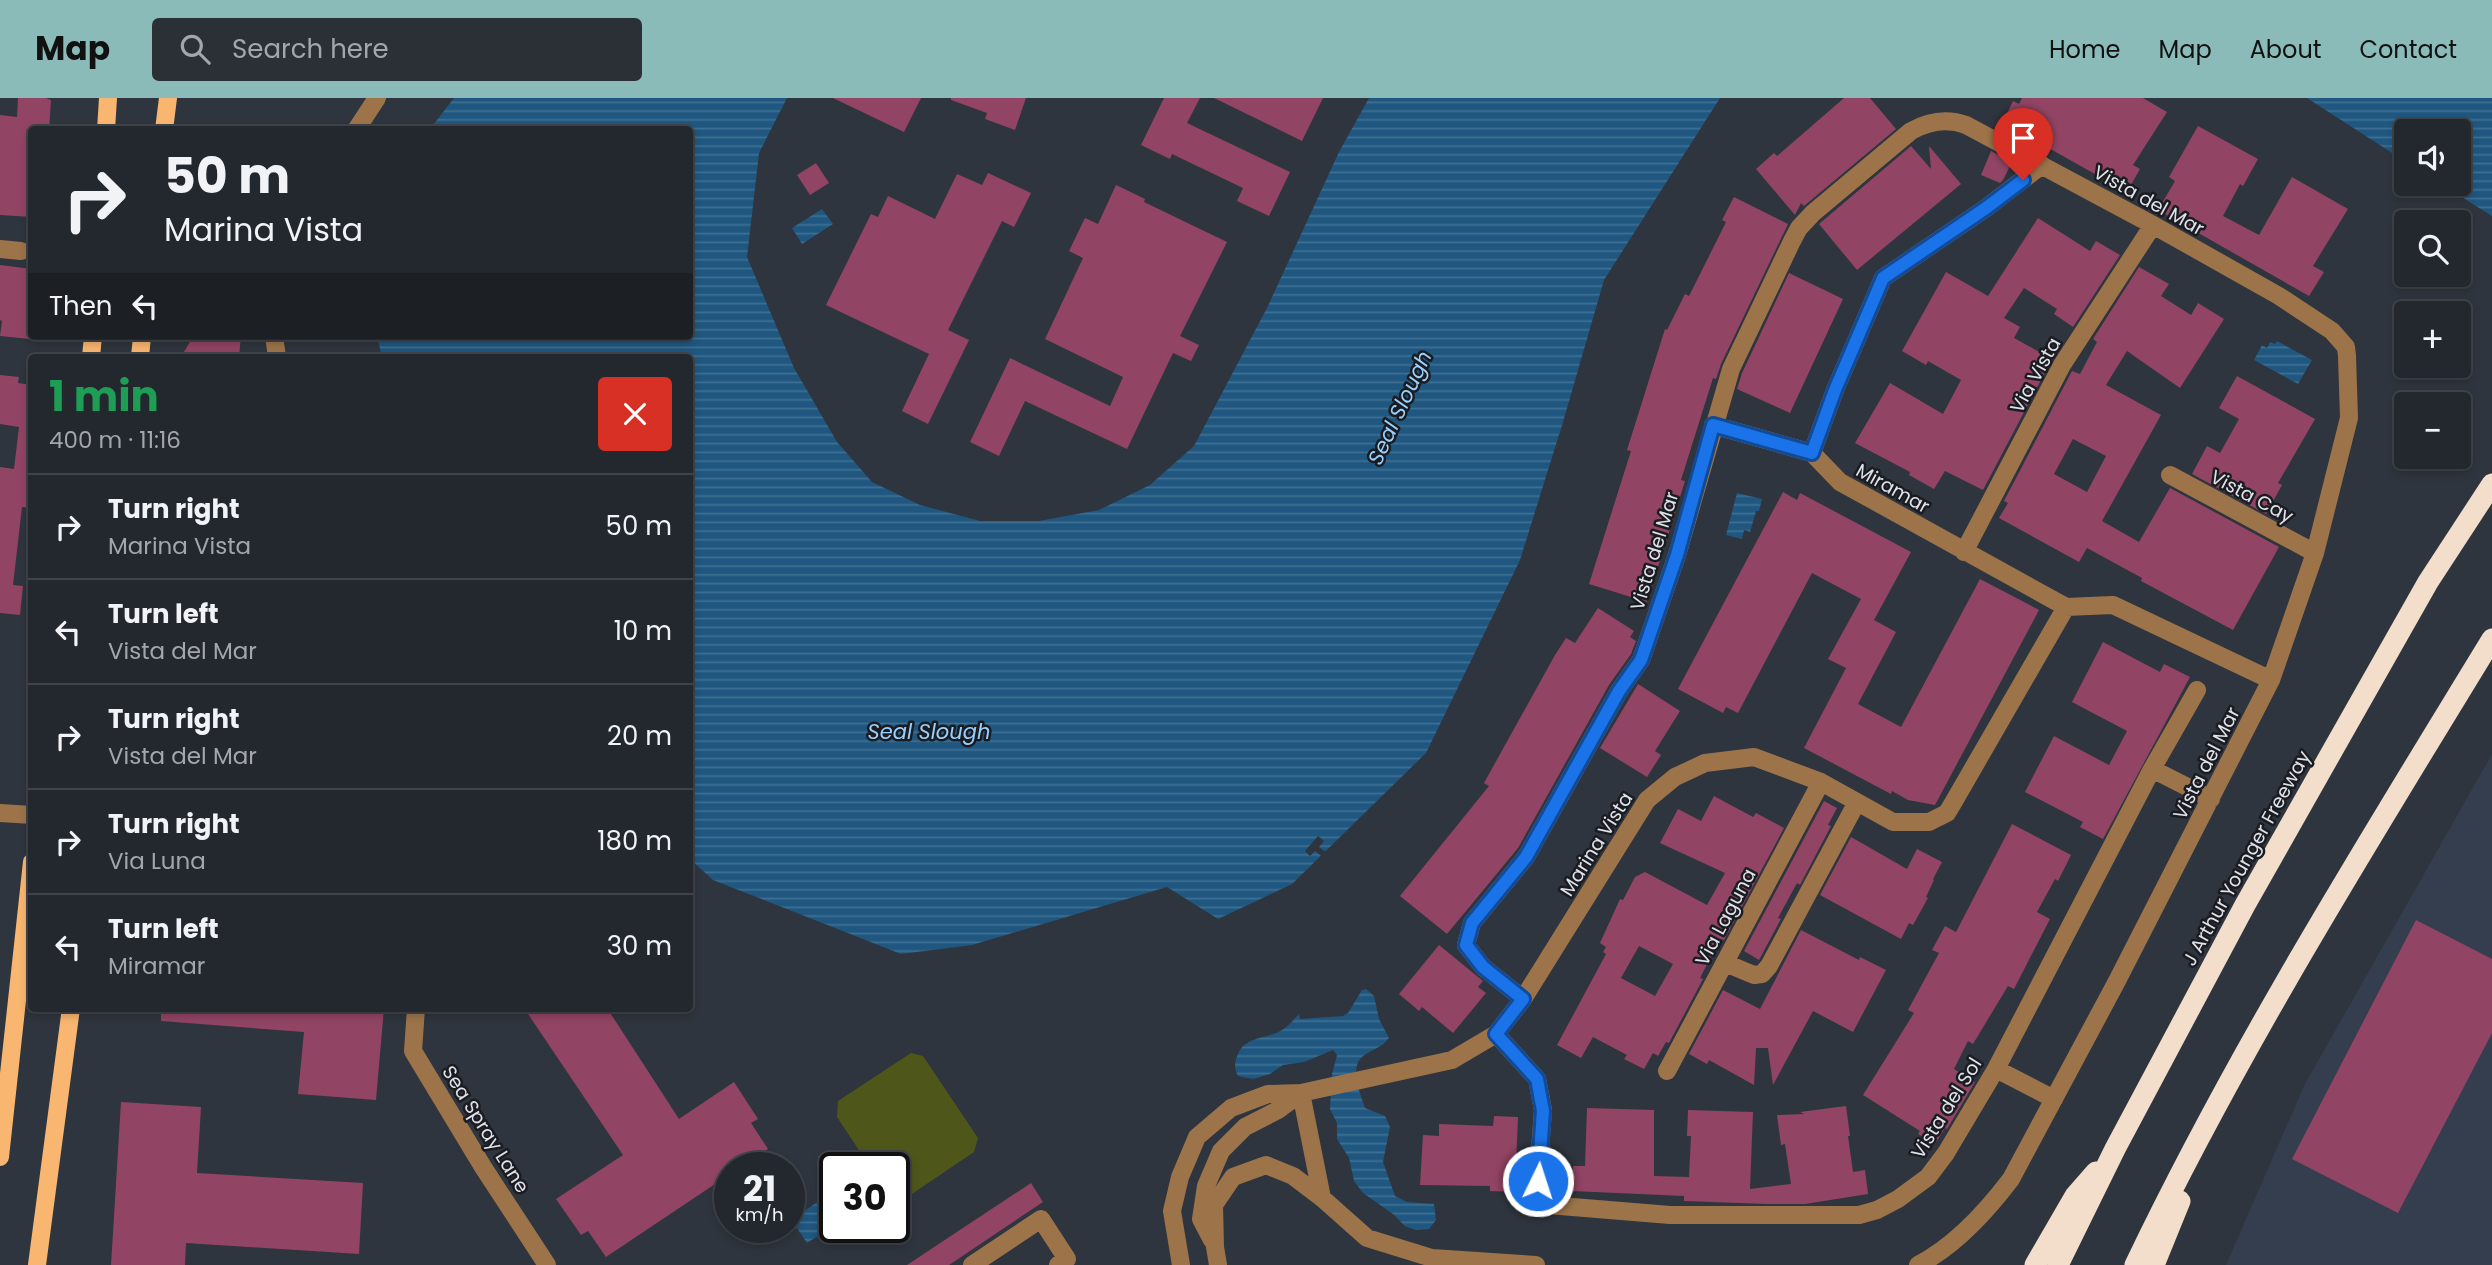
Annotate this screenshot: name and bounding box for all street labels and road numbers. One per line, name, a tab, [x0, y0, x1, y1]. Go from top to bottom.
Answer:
street label: Vista del Mar	[2088, 159, 2209, 242]
street label: Via Vista	[2004, 333, 2067, 418]
street label: Miramar	[1851, 457, 1934, 520]
street label: Vista Cay	[2205, 463, 2298, 530]
street label: Vista del Mar	[1624, 488, 1685, 614]
street label: Vista del Mar	[2167, 702, 2246, 824]
street label: J Arthur Younger Freeway	[2176, 746, 2317, 971]
street label: Marina Vista	[1554, 787, 1639, 902]
street label: Via Laguna	[1689, 864, 1762, 971]
street label: Vista del Sol	[1905, 1053, 1988, 1164]
street label: Sea Spray Lane	[436, 1060, 536, 1198]

